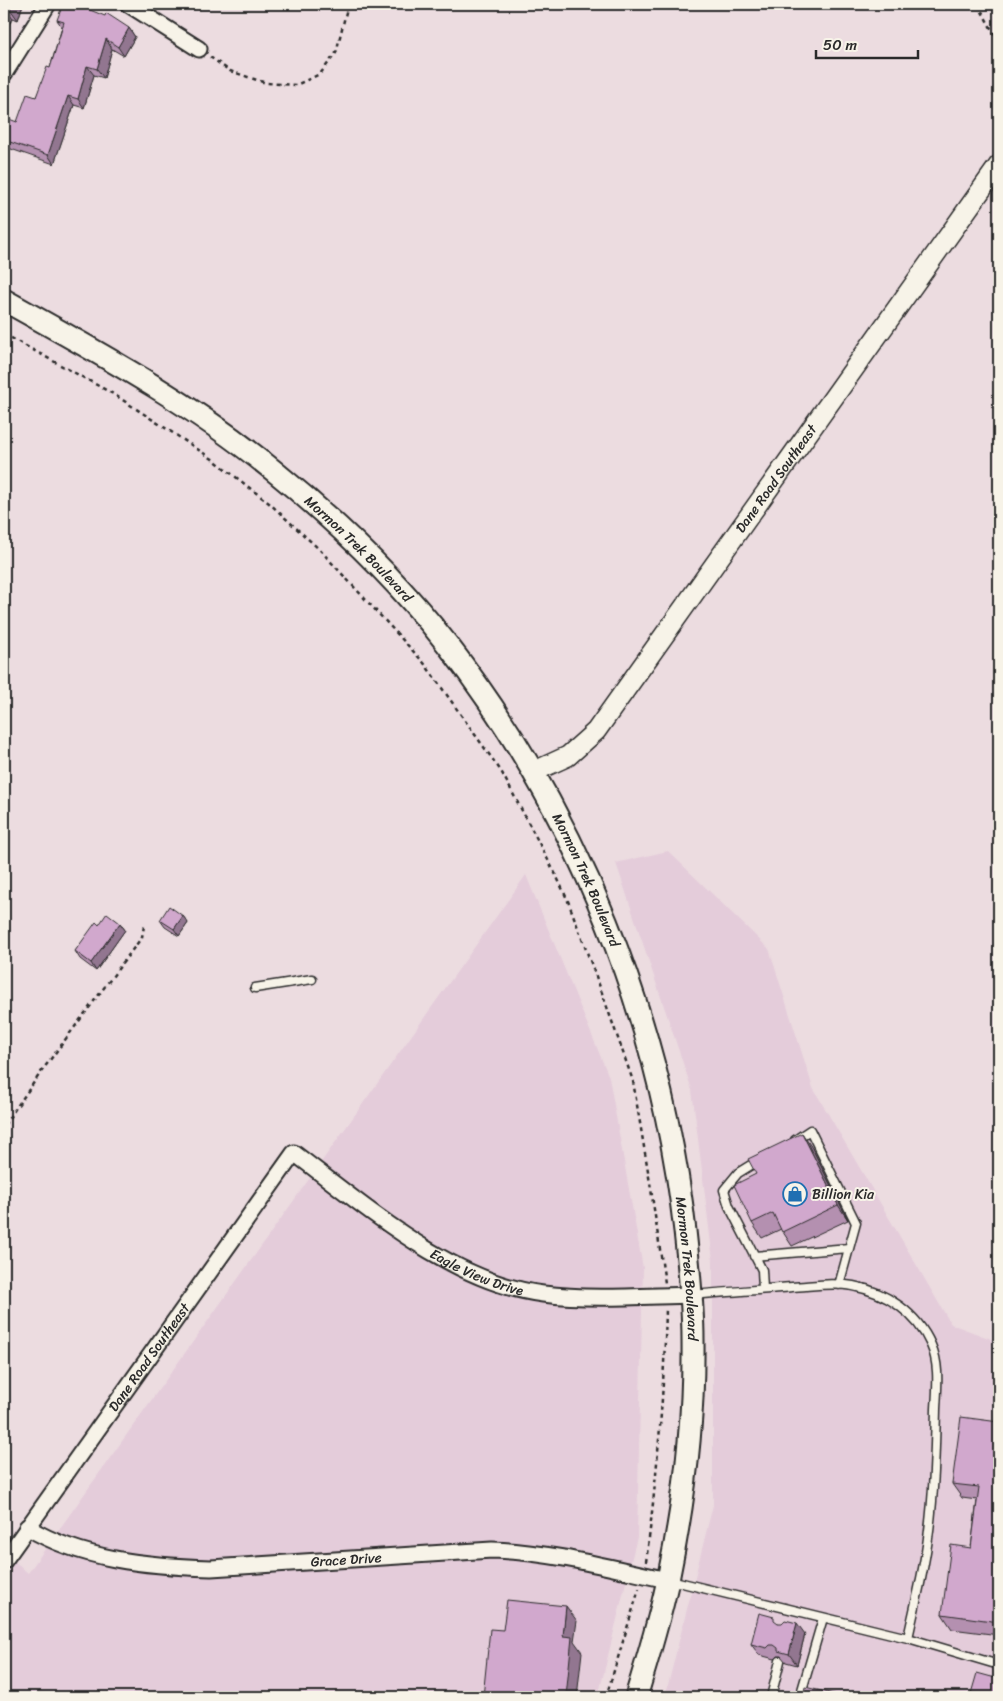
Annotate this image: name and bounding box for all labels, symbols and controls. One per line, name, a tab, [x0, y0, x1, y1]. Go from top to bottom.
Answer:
scale bar	[816, 28, 918, 60]
text: 50 m	[823, 32, 858, 58]
street label: Dane Road Southeast	[729, 418, 825, 538]
street label: Mormon Trek Boulevard	[298, 489, 420, 609]
street label: Mormon Trek Boulevard	[545, 809, 628, 952]
shop icon: Billion Kia	[782, 1181, 808, 1207]
place label: Billion Kia	[812, 1182, 875, 1207]
street label: Mormon Trek Boulevard	[668, 1195, 705, 1342]
street label: Eagle View Drive	[425, 1242, 526, 1303]
street label: Dane Road Southeast	[102, 1297, 198, 1417]
street label: Grace Drive	[310, 1545, 382, 1575]

